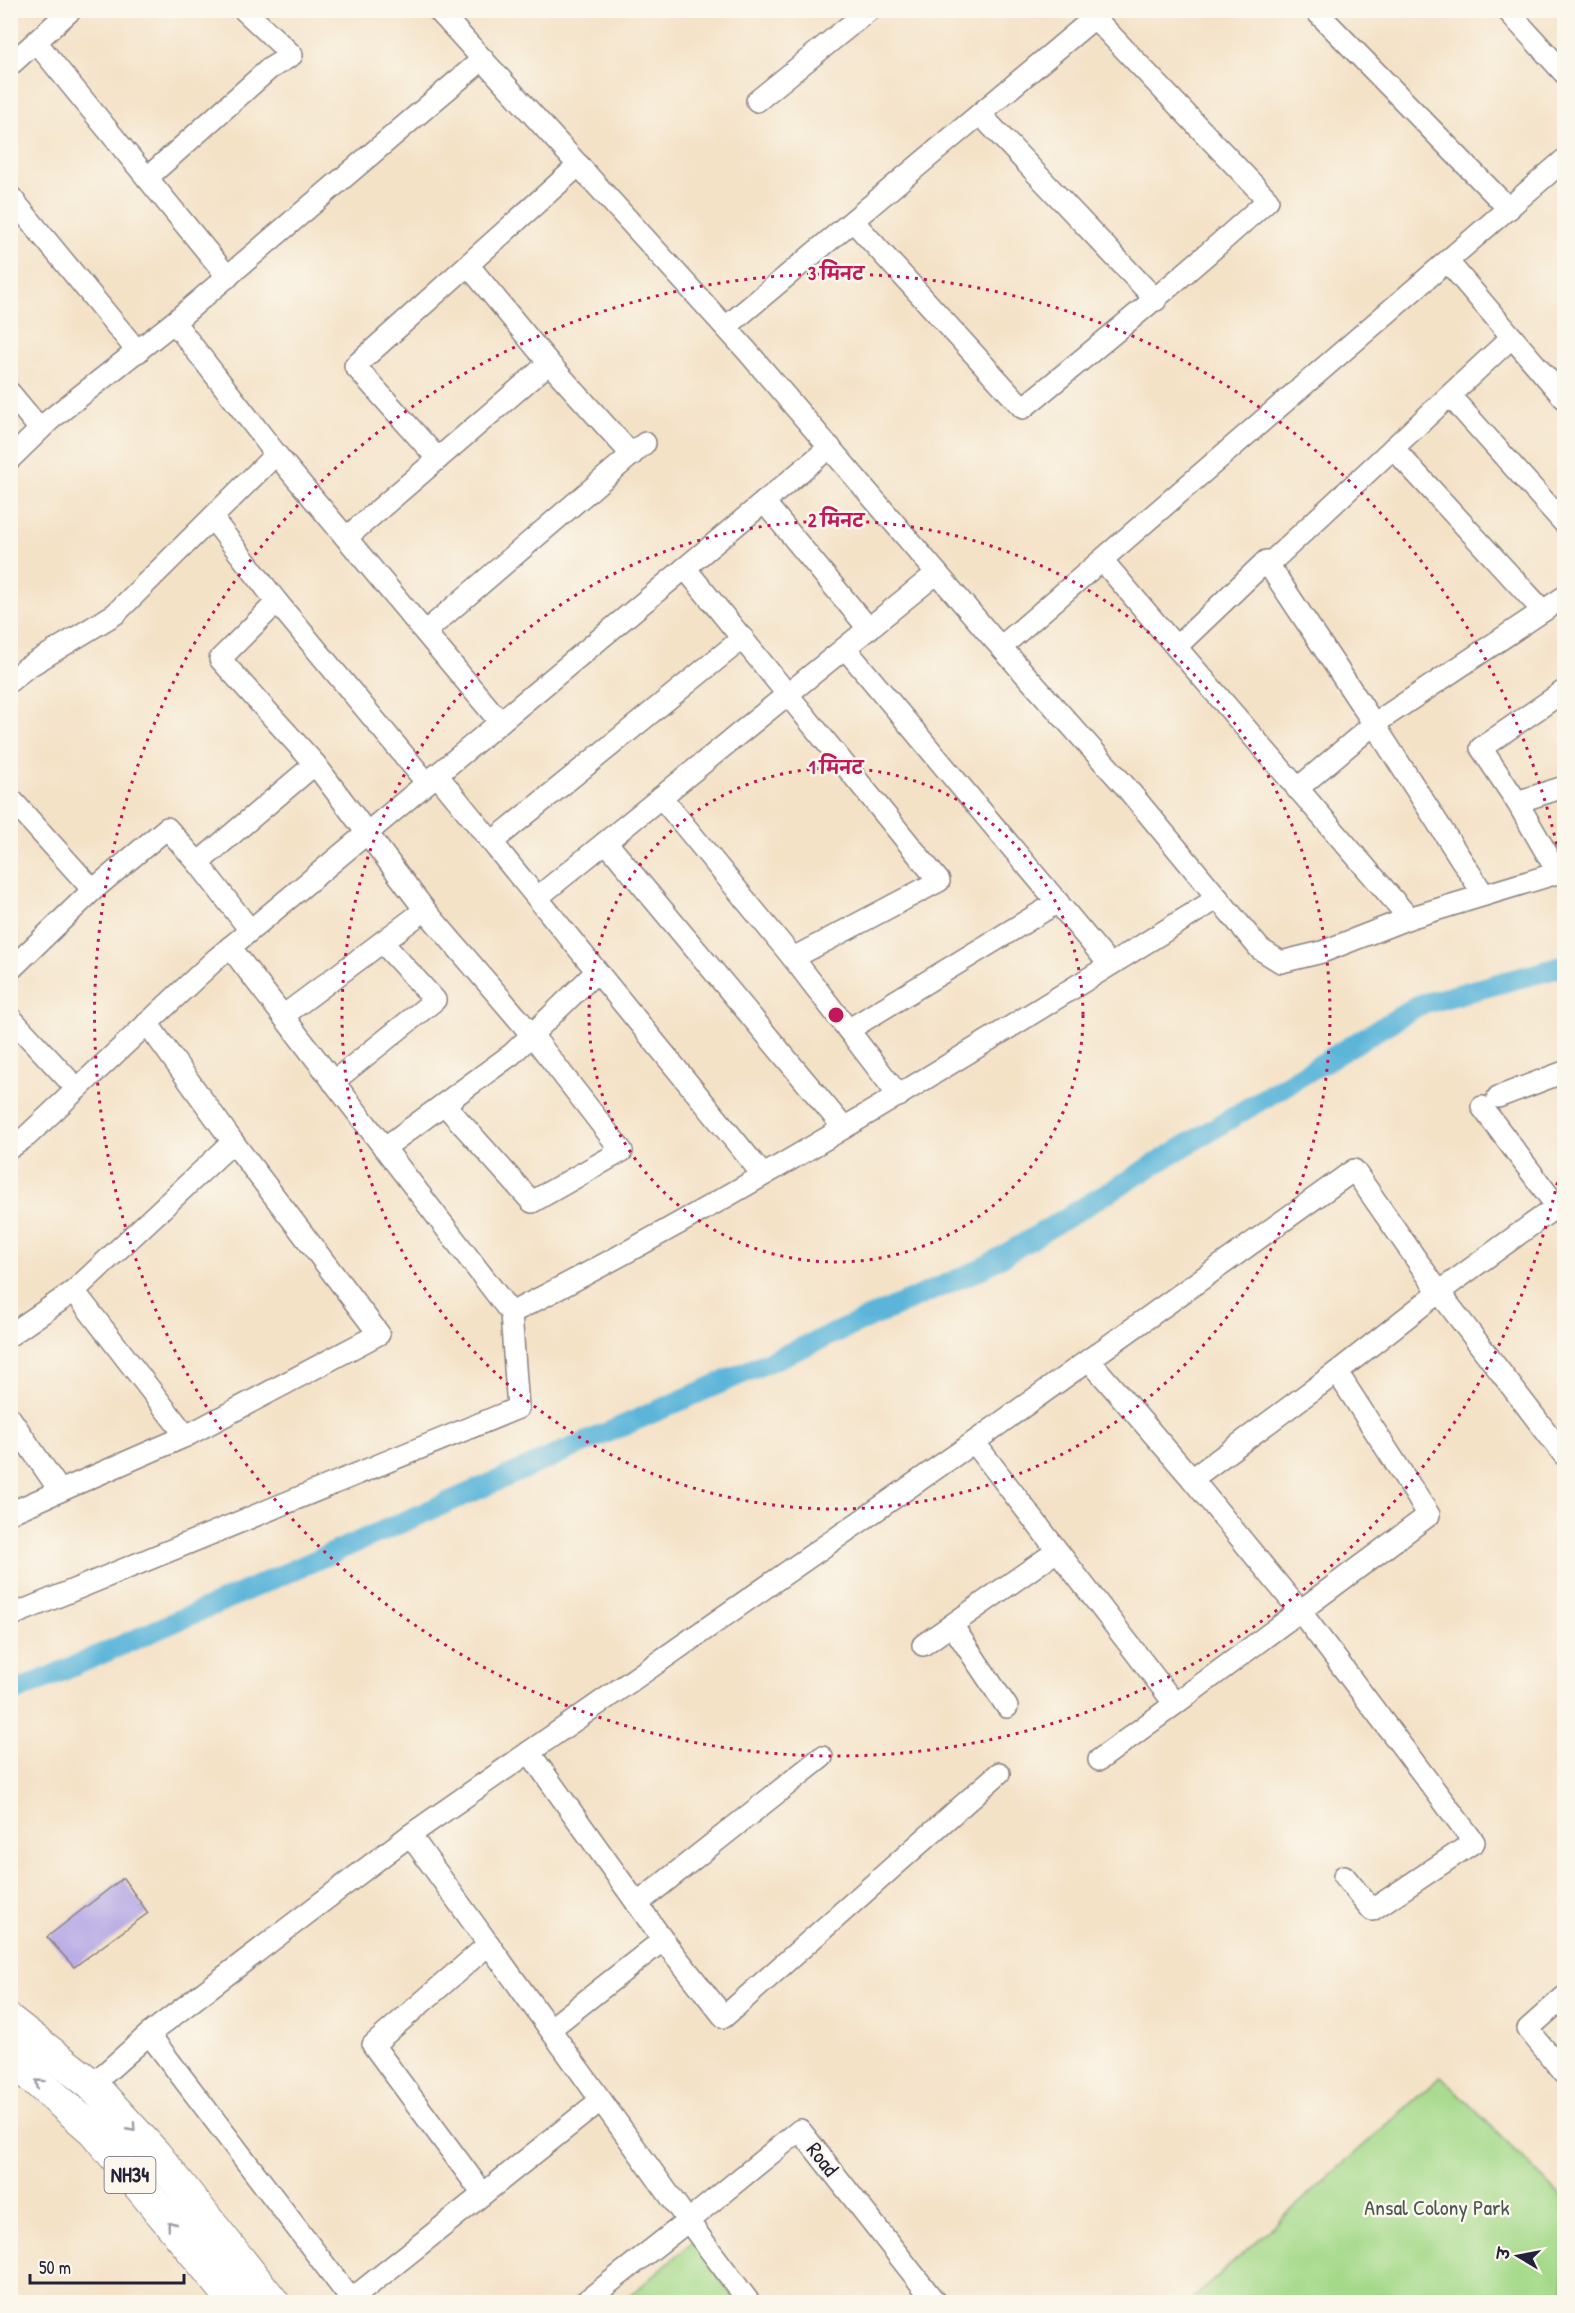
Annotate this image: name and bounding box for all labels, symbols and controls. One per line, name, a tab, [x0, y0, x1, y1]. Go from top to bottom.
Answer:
text: 3 मिनट	[808, 259, 866, 286]
text: 2 मिनट	[808, 506, 866, 533]
text: 1 मिनट	[809, 753, 865, 780]
centre of rings	[826, 1005, 846, 1025]
one-way arrow	[35, 2079, 45, 2090]
one-way arrow	[125, 2122, 136, 2132]
street label: Road	[800, 2136, 846, 2183]
road number: NH34	[104, 2157, 156, 2193]
park label: Ansal Colony Park	[1364, 2192, 1510, 2222]
one-way arrow	[168, 2221, 179, 2232]
north arrow	[1488, 2226, 1548, 2286]
text: उ	[1491, 2245, 1515, 2263]
scale bar	[30, 2247, 184, 2285]
text: 50 m	[39, 2255, 71, 2280]

